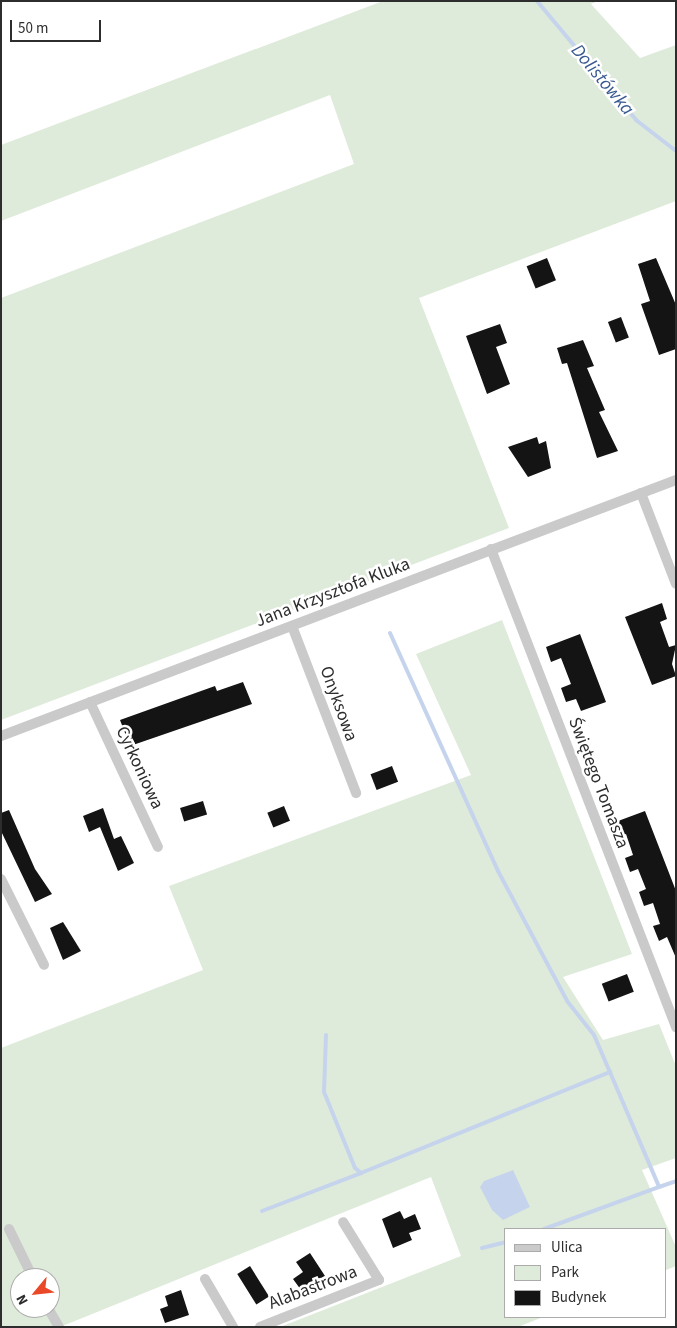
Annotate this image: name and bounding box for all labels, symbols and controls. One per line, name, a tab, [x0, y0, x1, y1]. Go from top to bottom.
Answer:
scale bar	[12, 10, 104, 42]
text: 50 m	[18, 18, 48, 39]
water label: Dolistówka	[566, 40, 638, 120]
street label: Jana Krzysztofa Kluka	[253, 554, 413, 632]
street label: Onyksowa	[314, 664, 362, 744]
street label: Świętego Tomasza	[563, 714, 633, 852]
street label: Cyrkoniowa	[110, 723, 168, 813]
legend	[504, 1228, 667, 1318]
text: Ulica	[551, 1237, 582, 1258]
street label: Alabastrowa	[266, 1261, 360, 1315]
text: Park	[551, 1262, 579, 1283]
north arrow	[10, 1268, 60, 1318]
text: Budynek	[551, 1287, 606, 1308]
text: N	[12, 1291, 34, 1308]

